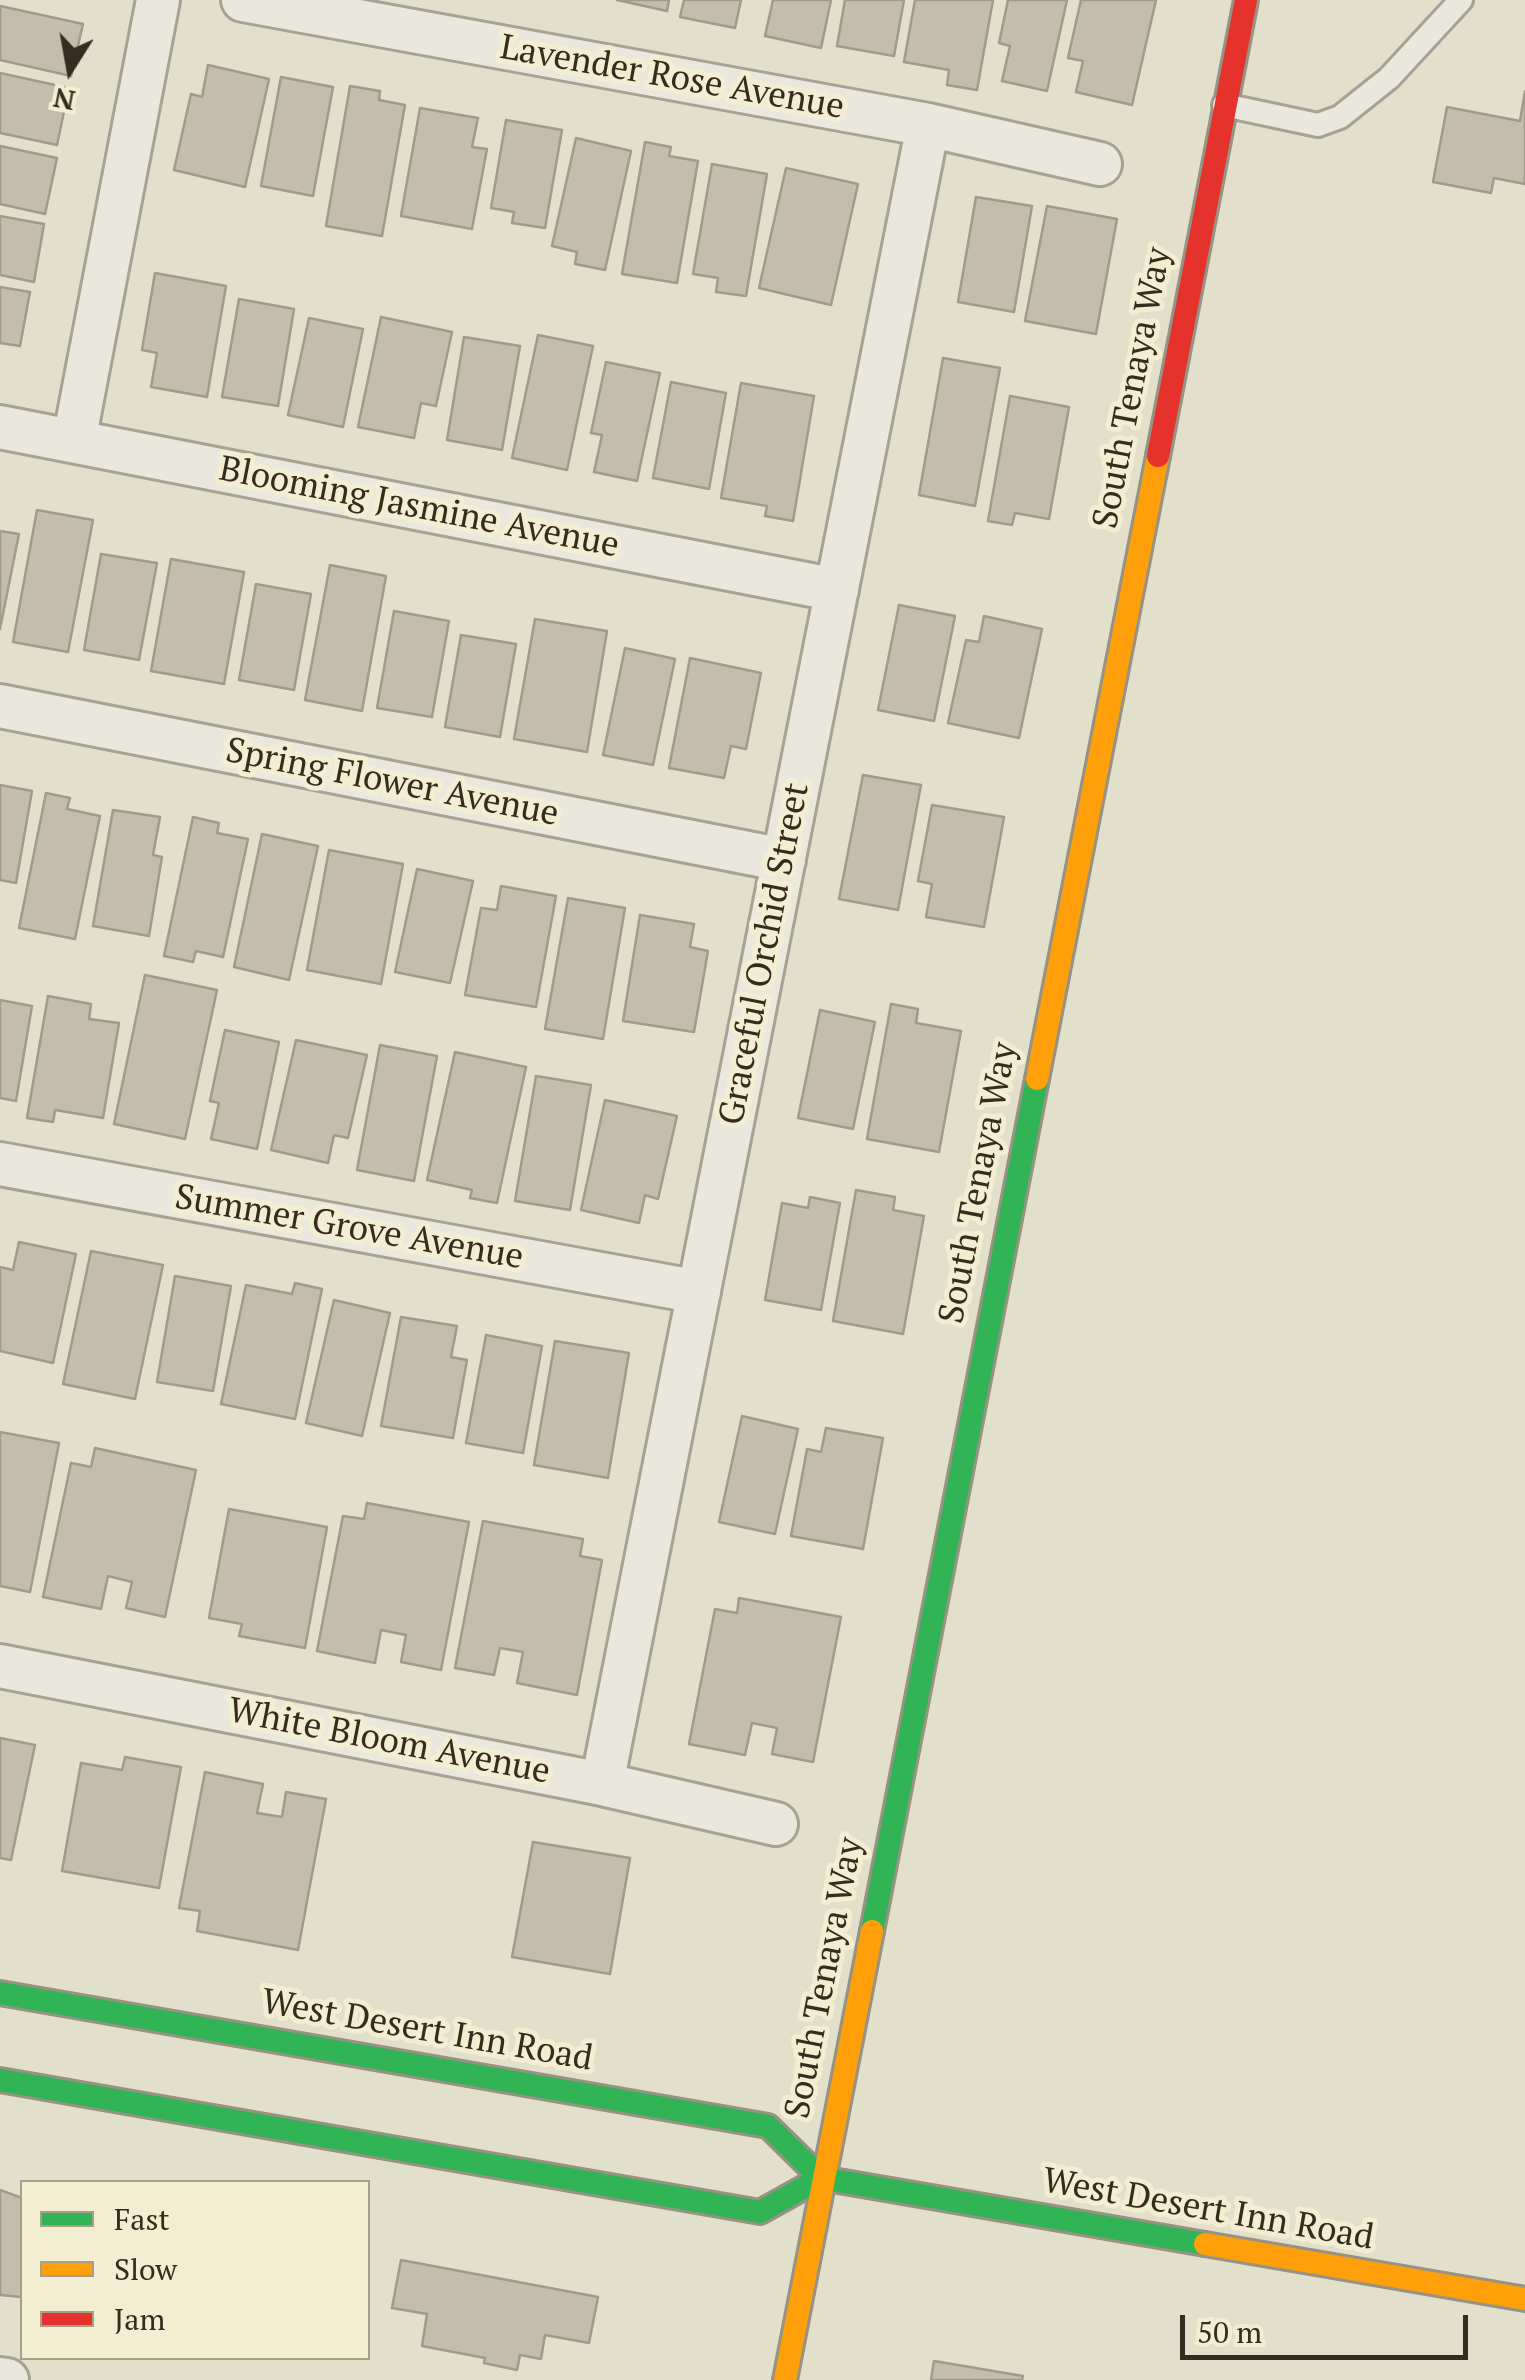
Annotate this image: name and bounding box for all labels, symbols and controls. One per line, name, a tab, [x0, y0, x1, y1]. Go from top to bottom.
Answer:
north arrow	[20, 20, 120, 120]
street label: Lavender Rose Avenue	[497, 27, 847, 129]
text: N	[50, 80, 78, 120]
street label: South Tenaya Way	[1085, 244, 1181, 532]
street label: Blooming Jasmine Avenue	[216, 449, 622, 567]
street label: Spring Flower Avenue	[222, 730, 562, 836]
street label: Graceful Orchid Street	[711, 779, 819, 1129]
street label: South Tenaya Way	[931, 1039, 1027, 1327]
street label: Summer Grove Avenue	[172, 1177, 526, 1279]
street label: White Bloom Avenue	[225, 1690, 553, 1794]
street label: South Tenaya Way	[777, 1834, 873, 2122]
street label: West Desert Inn Road	[258, 1981, 596, 2081]
street label: West Desert Inn Road	[1039, 2160, 1377, 2260]
legend	[20, 2180, 370, 2360]
text: Fast	[114, 2199, 170, 2239]
text: Slow	[114, 2249, 177, 2289]
scale bar	[1185, 2295, 1472, 2357]
text: Jam	[114, 2299, 165, 2339]
text: 50 m	[1197, 2312, 1262, 2352]

